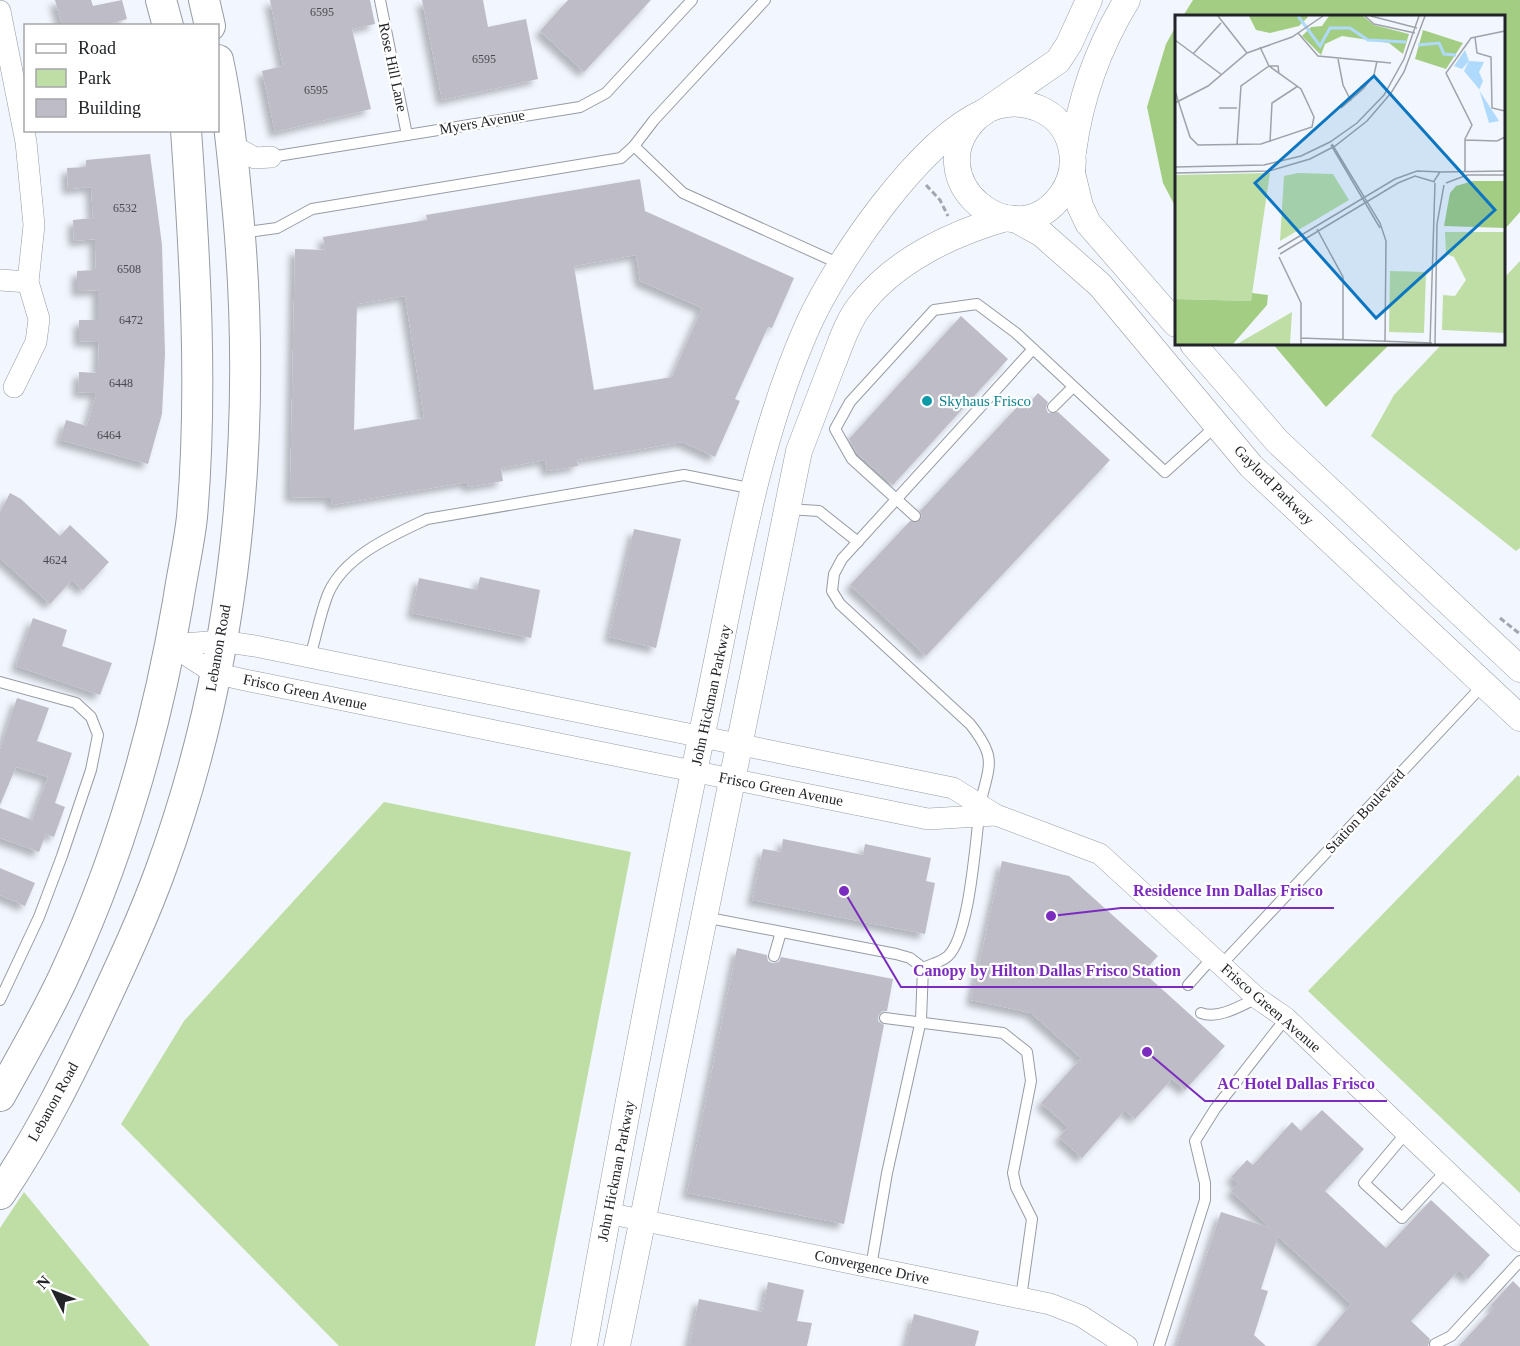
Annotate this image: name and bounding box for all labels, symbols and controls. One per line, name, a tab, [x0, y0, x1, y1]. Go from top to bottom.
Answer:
house number: 6595	[310, 5, 334, 19]
inset map	[1175, 15, 1505, 345]
street label: Rose Hill Lane	[376, 21, 410, 113]
legend	[24, 24, 219, 132]
text: Road	[78, 38, 116, 58]
house number: 6595	[472, 52, 496, 66]
text: Park	[78, 68, 111, 88]
house number: 6595	[304, 83, 328, 97]
text: Building	[78, 98, 141, 118]
street label: Myers Avenue	[438, 107, 526, 137]
house number: 6532	[113, 201, 137, 215]
house number: 6508	[117, 262, 141, 276]
house number: 6472	[119, 313, 143, 327]
house number: 6448	[109, 376, 133, 390]
place label: Skyhaus Frisco	[939, 393, 1031, 409]
marker: Skyhaus Frisco	[920, 394, 934, 408]
house number: 6464	[97, 428, 121, 442]
street label: Gaylord Parkway	[1231, 442, 1317, 528]
house number: 4624	[43, 553, 67, 567]
street label: Lebanon Road	[202, 603, 234, 693]
street label: John Hickman Parkway	[688, 623, 734, 767]
street label: Frisco Green Avenue	[242, 671, 369, 713]
street label: Station Boulevard	[1322, 765, 1408, 856]
street label: Frisco Green Avenue	[717, 769, 845, 809]
callout: Residence Inn Dallas Frisco	[1121, 874, 1334, 908]
text: Residence Inn Dallas Frisco	[1133, 882, 1323, 899]
callout: Canopy by Hilton Dallas Frisco Station	[901, 953, 1193, 987]
street label: Frisco Green Avenue	[1218, 961, 1324, 1056]
text: Canopy by Hilton Dallas Frisco Station	[913, 962, 1181, 980]
street label: Lebanon Road	[25, 1059, 82, 1144]
callout: AC Hotel Dallas Frisco	[1205, 1067, 1387, 1101]
text: AC Hotel Dallas Frisco	[1217, 1075, 1375, 1092]
street label: John Hickman Parkway	[594, 1099, 638, 1243]
street label: Convergence Drive	[813, 1247, 931, 1287]
north arrow	[24, 1262, 84, 1322]
text: N	[33, 1272, 54, 1292]

